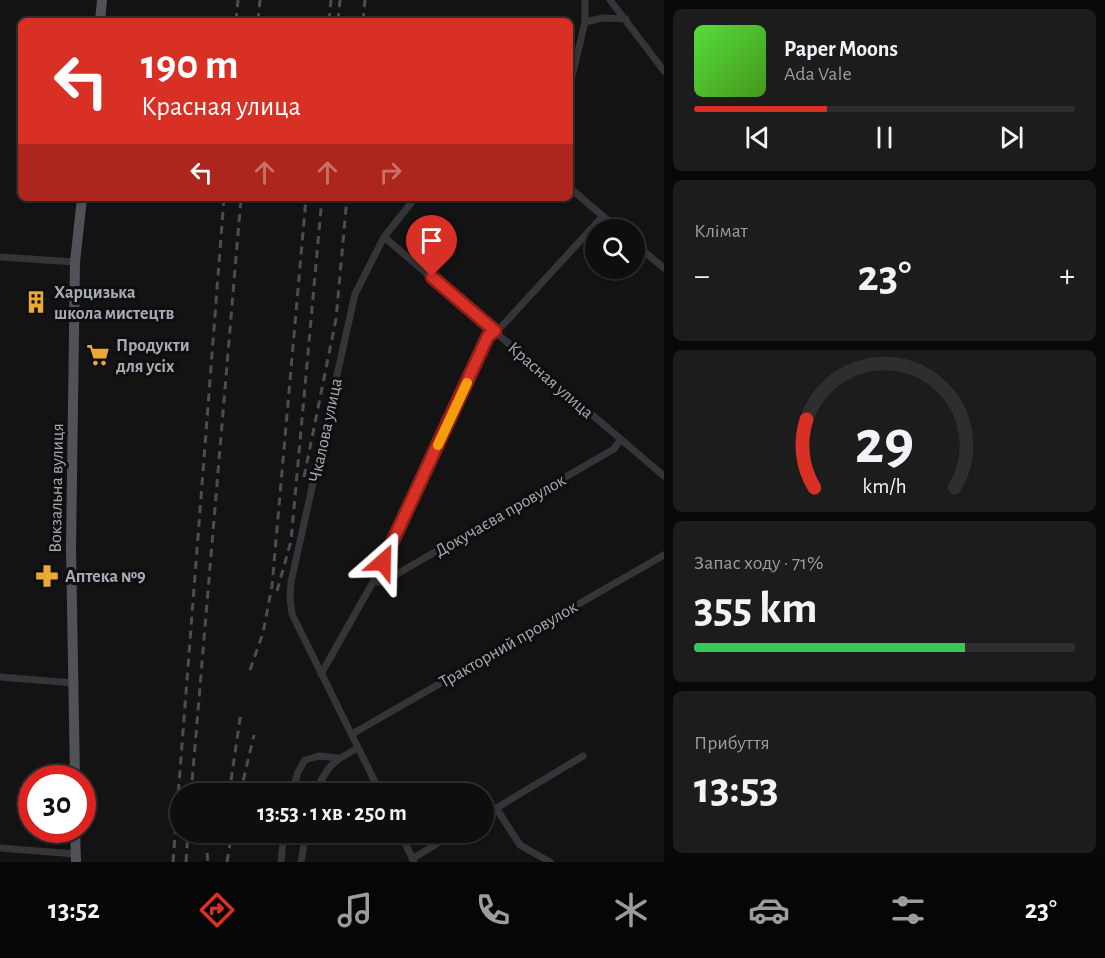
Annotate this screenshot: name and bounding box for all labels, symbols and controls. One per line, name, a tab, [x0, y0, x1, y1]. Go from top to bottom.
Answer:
text: Paper Moons	[784, 38, 898, 60]
icon: left	[42, 42, 120, 120]
text: 190 m	[141, 44, 239, 86]
text: Ada Vale	[784, 64, 852, 84]
text: Красная улица	[141, 93, 301, 120]
icon: previous	[741, 121, 774, 154]
icon: pause	[868, 121, 901, 154]
icon: next	[995, 121, 1028, 154]
icon: left	[185, 156, 218, 189]
icon: ahead	[248, 156, 281, 189]
icon: ahead	[311, 156, 344, 189]
icon: right	[374, 156, 407, 189]
pin	[406, 215, 457, 277]
map controls	[585, 219, 645, 279]
button: search	[585, 219, 645, 279]
text: Клімат	[694, 221, 748, 241]
icon: arrive	[415, 224, 448, 257]
text: 23°	[858, 254, 911, 299]
text: −	[694, 260, 710, 293]
text: +	[1059, 260, 1075, 293]
place label: Харцизька школа мистецтв	[54, 284, 174, 323]
building icon: Харцизька школа мистецтв	[23, 289, 49, 315]
place label: Продукти для усіх	[116, 337, 190, 376]
street label: Красная улица	[504, 339, 596, 423]
supermarket icon: Продукти для усіх	[85, 342, 111, 368]
street label: Чкалова улица	[306, 377, 346, 484]
text: 29	[855, 412, 914, 474]
street label: Вокзальна вулиця	[47, 423, 67, 553]
street label: Докучаєва провулок	[432, 471, 570, 561]
text: km/h	[862, 476, 907, 497]
position arrow	[351, 530, 415, 594]
text: Запас ходу · 71%	[694, 553, 823, 573]
pharmacy icon: Аптека №9	[34, 563, 60, 589]
place label: Аптека №9	[65, 568, 146, 586]
text: 355 km	[694, 586, 818, 631]
street label: Тракторний провулок	[436, 598, 581, 692]
text: Прибуття	[694, 733, 770, 753]
speed limit sign: 30	[18, 765, 96, 843]
text: 13:53	[694, 766, 779, 811]
text: 13:53 · 1 хв · 250 m	[257, 802, 407, 824]
icon: directions	[196, 889, 238, 931]
icon: music	[334, 889, 376, 931]
icon: phone	[472, 889, 514, 931]
icon: climate	[610, 889, 652, 931]
icon: car	[748, 889, 790, 931]
icon: filters	[887, 889, 929, 931]
text: 13:52	[48, 896, 100, 923]
text: 23°	[1025, 896, 1057, 923]

